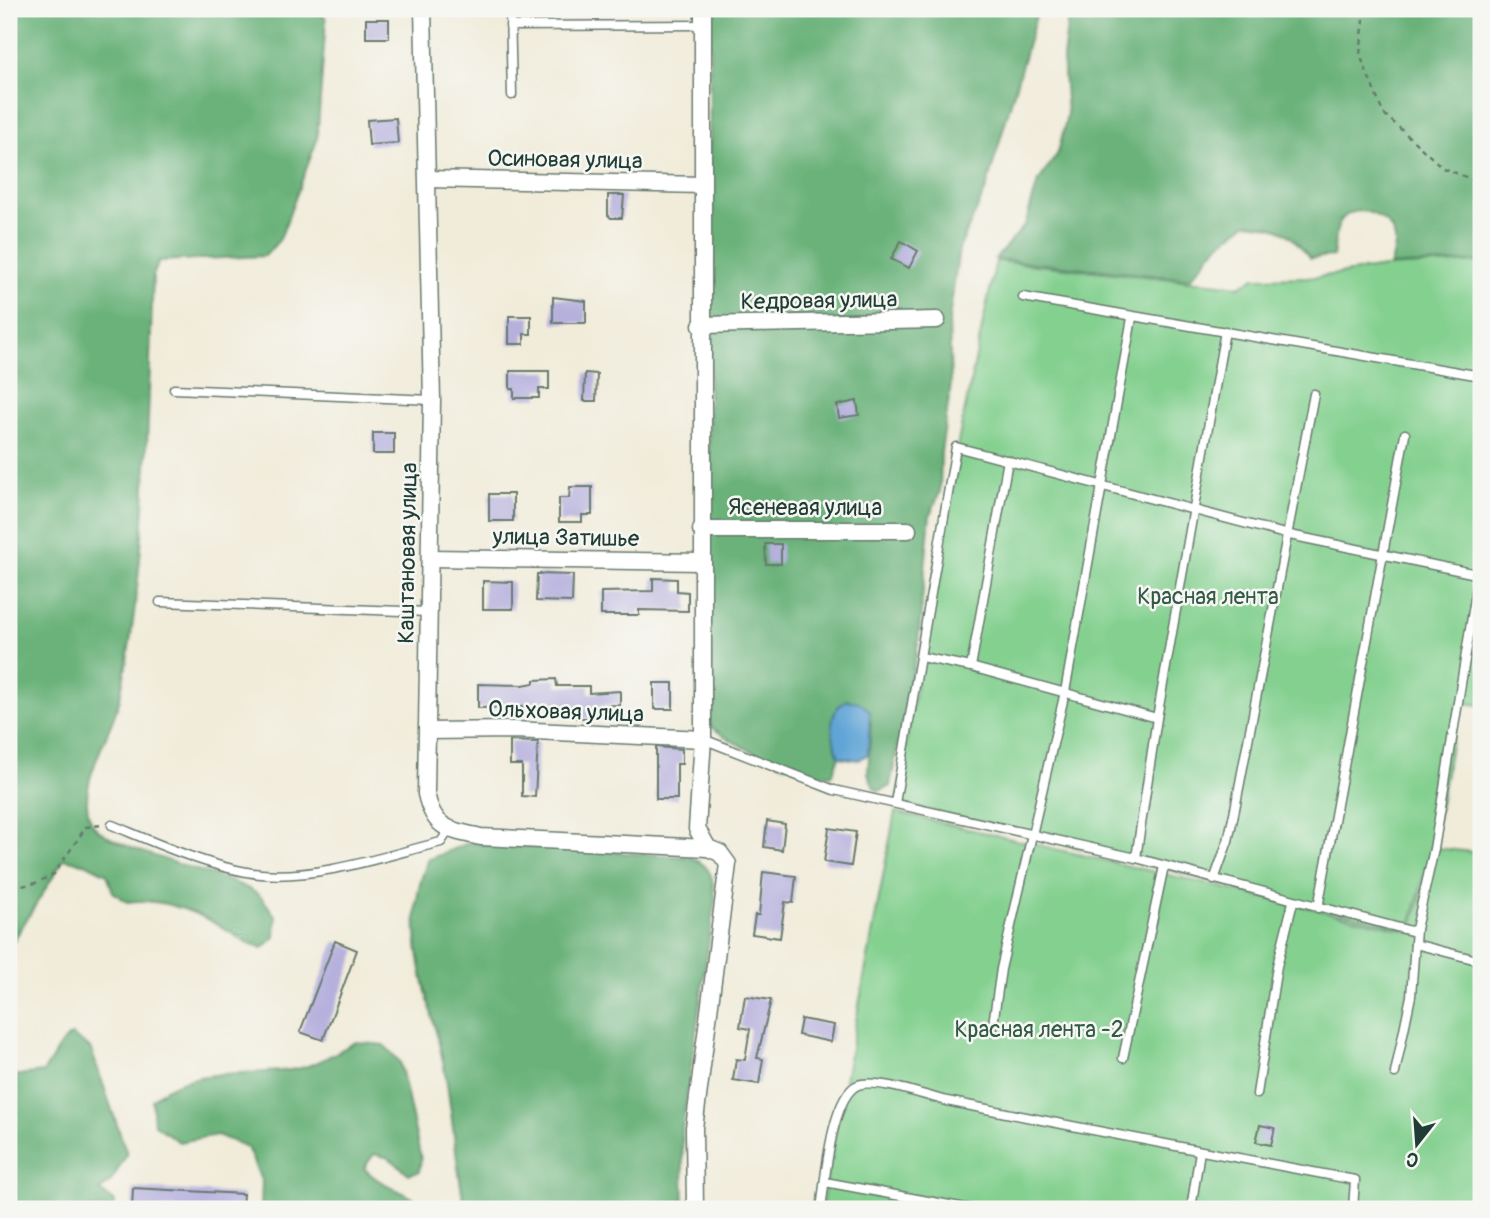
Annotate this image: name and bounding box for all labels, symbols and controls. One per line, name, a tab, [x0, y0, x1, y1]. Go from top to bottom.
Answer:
street label: Осиновая улица	[487, 144, 643, 175]
street label: Кедровая улица	[740, 285, 898, 316]
street label: Каштановая улица	[391, 462, 424, 644]
street label: Ясеневая улица	[728, 493, 882, 522]
street label: улица Затишье	[491, 522, 640, 553]
park label: Красная лента	[1137, 582, 1279, 611]
street label: Ольховая улица	[487, 694, 645, 729]
park label: Красная лента -2	[954, 1015, 1124, 1044]
north arrow	[1382, 1110, 1452, 1180]
text: С	[1403, 1146, 1421, 1172]

